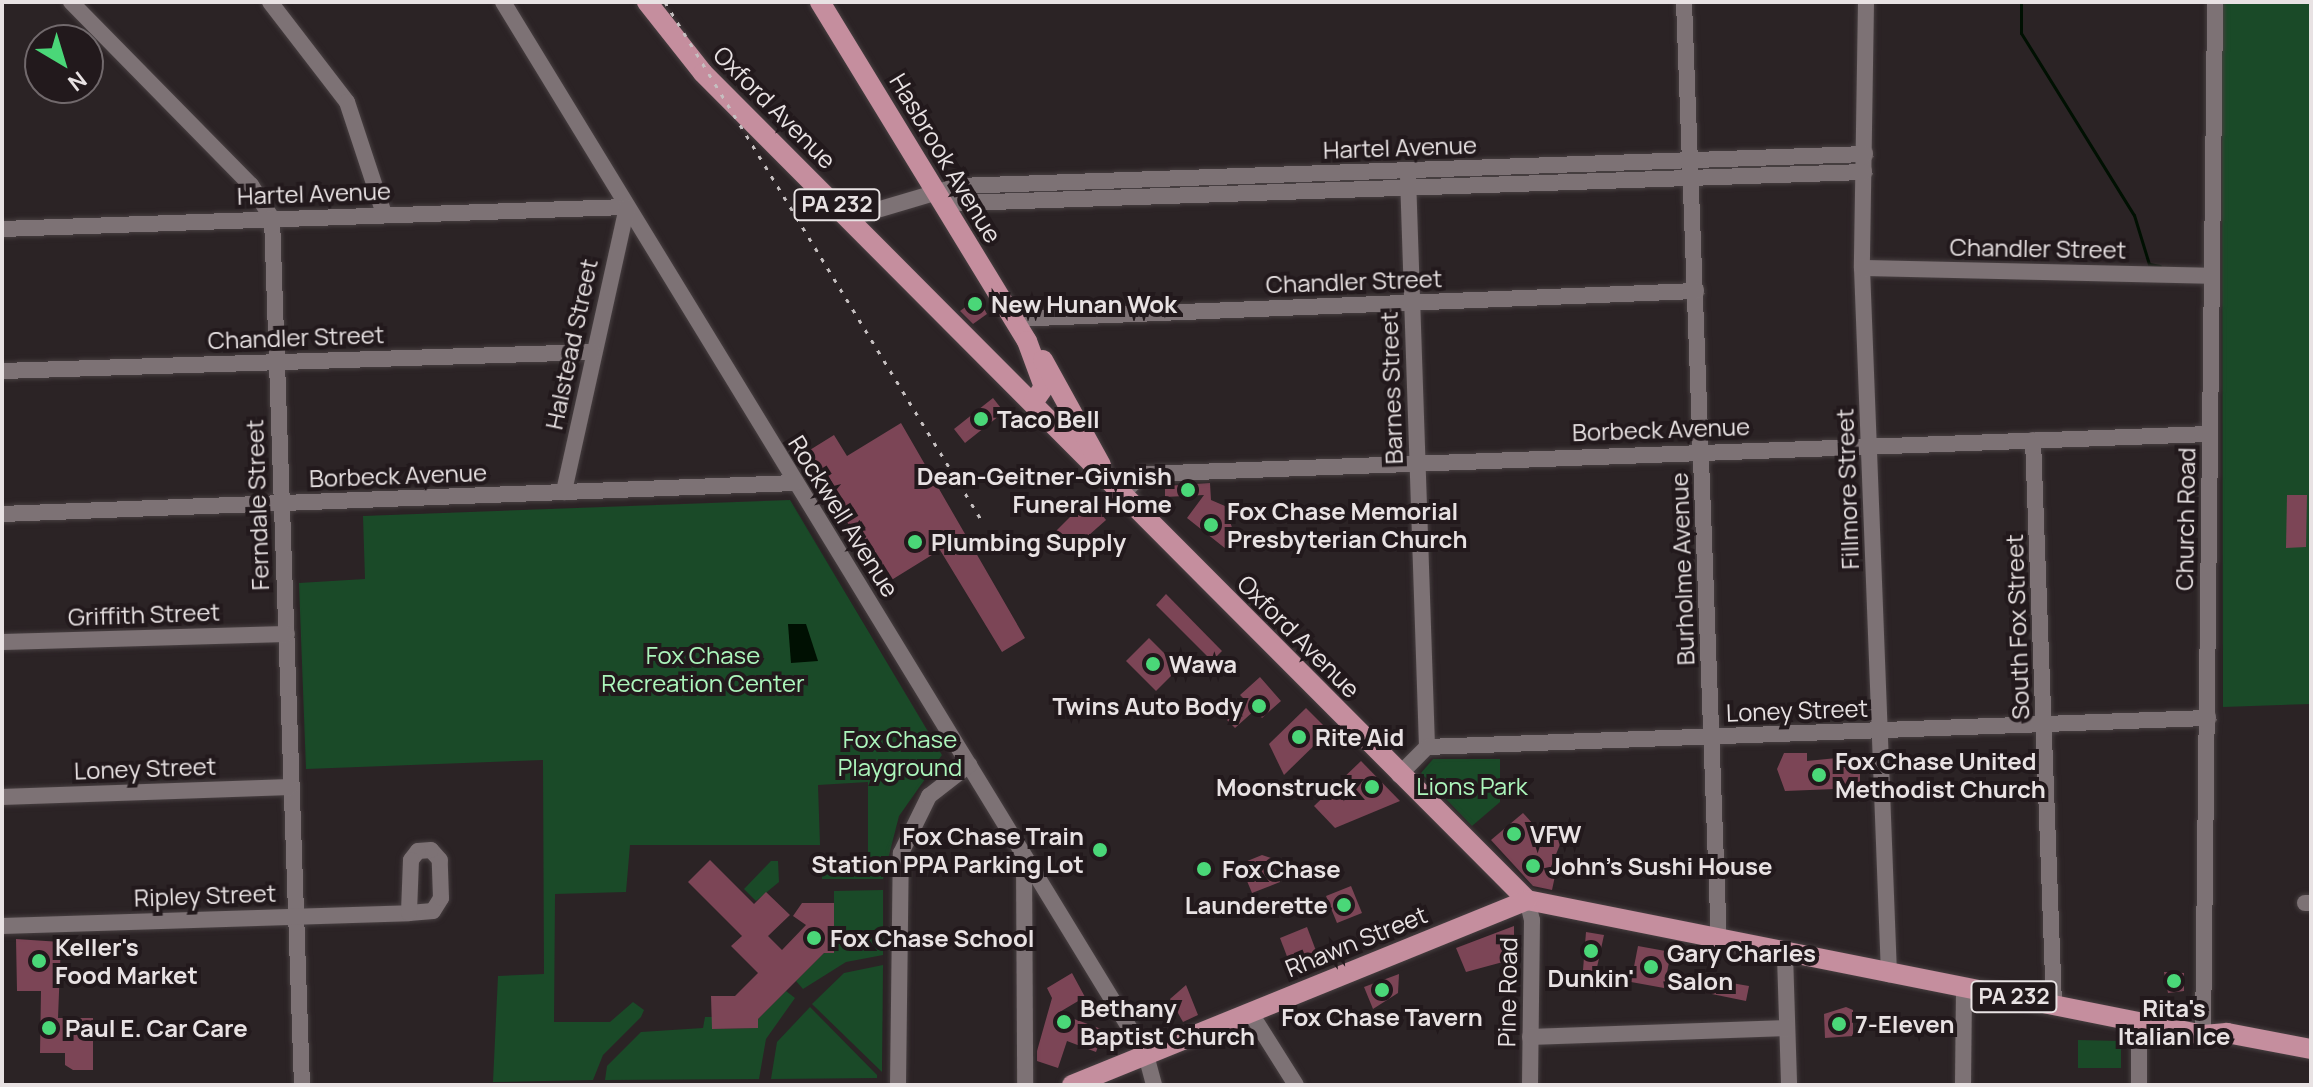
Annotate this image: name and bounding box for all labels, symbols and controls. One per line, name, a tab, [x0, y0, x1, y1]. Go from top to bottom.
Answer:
north arrow	[24, 24, 104, 104]
street label: Oxford Avenue	[708, 40, 842, 174]
text: N	[62, 65, 93, 98]
street label: Hasbrook Avenue	[884, 68, 1008, 248]
street label: Hartel Avenue	[1322, 130, 1478, 164]
street label: Hartel Avenue	[236, 176, 392, 210]
road number: PA 232	[793, 187, 881, 223]
street label: Chandler Street	[1949, 232, 2127, 264]
street label: Halstead Street	[539, 256, 603, 432]
street label: Chandler Street	[1265, 264, 1443, 298]
place label: New Hunan Wok	[991, 290, 1177, 318]
marker: New Hunan Wok	[966, 295, 984, 313]
street label: Barnes Street	[1374, 311, 1408, 465]
street label: Chandler Street	[207, 320, 385, 354]
place label: Taco Bell	[997, 405, 1100, 433]
street label: Fillmore Street	[1830, 408, 1864, 570]
marker: Taco Bell	[972, 410, 990, 428]
street label: Borbeck Avenue	[1572, 412, 1750, 446]
street label: Ferndale Street	[240, 419, 274, 591]
street label: Rockwell Avenue	[783, 430, 905, 602]
street label: Church Road	[2169, 447, 2201, 591]
street label: Borbeck Avenue	[309, 458, 487, 492]
place label: Dean-Geitner-Givnish Funeral Home	[917, 462, 1172, 518]
street label: Burholme Avenue	[1664, 472, 1700, 666]
marker: Dean-Geitner-Givnish Funeral Home	[1179, 481, 1197, 499]
place label: Fox Chase Memorial Presbyterian Church	[1227, 497, 1467, 553]
marker: Fox Chase Memorial Presbyterian Church	[1202, 516, 1220, 534]
place label: Plumbing Supply	[931, 528, 1126, 556]
marker: Plumbing Supply	[906, 533, 924, 551]
street label: South Fox Street	[1999, 534, 2035, 720]
street label: Oxford Avenue	[1232, 569, 1366, 703]
street label: Griffith Street	[67, 597, 221, 631]
park label: Fox Chase Recreation Center	[601, 641, 805, 697]
place label: Wawa	[1169, 650, 1237, 678]
marker: Wawa	[1144, 655, 1162, 673]
place label: Twins Auto Body	[1052, 692, 1243, 720]
street label: Loney Street	[1725, 693, 1869, 727]
marker: Twins Auto Body	[1250, 697, 1268, 715]
place label: Rite Aid	[1315, 723, 1404, 751]
park label: Fox Chase Playground	[838, 725, 962, 781]
marker: Rite Aid	[1290, 728, 1308, 746]
place label: Fox Chase United Methodist Church	[1835, 747, 2046, 803]
street label: Loney Street	[73, 751, 217, 785]
marker: Fox Chase United Methodist Church	[1810, 766, 1828, 784]
park label: Lions Park	[1416, 772, 1528, 800]
place label: Moonstruck	[1216, 773, 1356, 801]
marker: Moonstruck	[1363, 778, 1381, 796]
place label: VFW	[1530, 820, 1581, 848]
place label: Fox Chase Train Station PPA Parking Lot	[811, 822, 1084, 878]
marker: VFW	[1505, 825, 1523, 843]
marker: Fox Chase Train Station PPA Parking Lot	[1091, 841, 1109, 859]
place label: John's Sushi House	[1549, 852, 1772, 880]
place label: Fox Chase	[1222, 855, 1341, 883]
marker: John's Sushi House	[1524, 857, 1542, 875]
marker: Fox Chase	[1193, 858, 1215, 880]
street label: Ripley Street	[133, 878, 277, 912]
place label: Launderette	[1185, 891, 1328, 919]
marker: Launderette	[1335, 896, 1353, 914]
street label: Rhawn Street	[1281, 900, 1431, 982]
place label: Fox Chase School	[830, 924, 1035, 952]
marker: Fox Chase School	[805, 929, 823, 947]
place label: Keller's Food Market	[55, 933, 198, 989]
street label: Pine Road	[1492, 937, 1522, 1047]
place label: Gary Charles Salon	[1667, 939, 1816, 995]
marker: Dunkin'	[1582, 942, 1600, 960]
marker: Keller's Food Market	[30, 952, 48, 970]
marker: Gary Charles Salon	[1642, 958, 1660, 976]
place label: Dunkin'	[1548, 964, 1634, 992]
marker: Rita's Italian Ice	[2165, 972, 2183, 990]
road number: PA 232	[1970, 979, 2058, 1015]
marker: Fox Chase Tavern	[1373, 981, 1391, 999]
place label: Bethany Baptist Church	[1080, 994, 1255, 1050]
place label: Rita's Italian Ice	[2118, 994, 2230, 1050]
place label: Fox Chase Tavern	[1281, 1003, 1483, 1031]
place label: 7-Eleven	[1855, 1010, 1954, 1038]
marker: Bethany Baptist Church	[1055, 1013, 1073, 1031]
place label: Paul E. Car Care	[65, 1014, 248, 1042]
marker: 7-Eleven	[1830, 1015, 1848, 1033]
marker: Paul E. Car Care	[40, 1019, 58, 1037]

